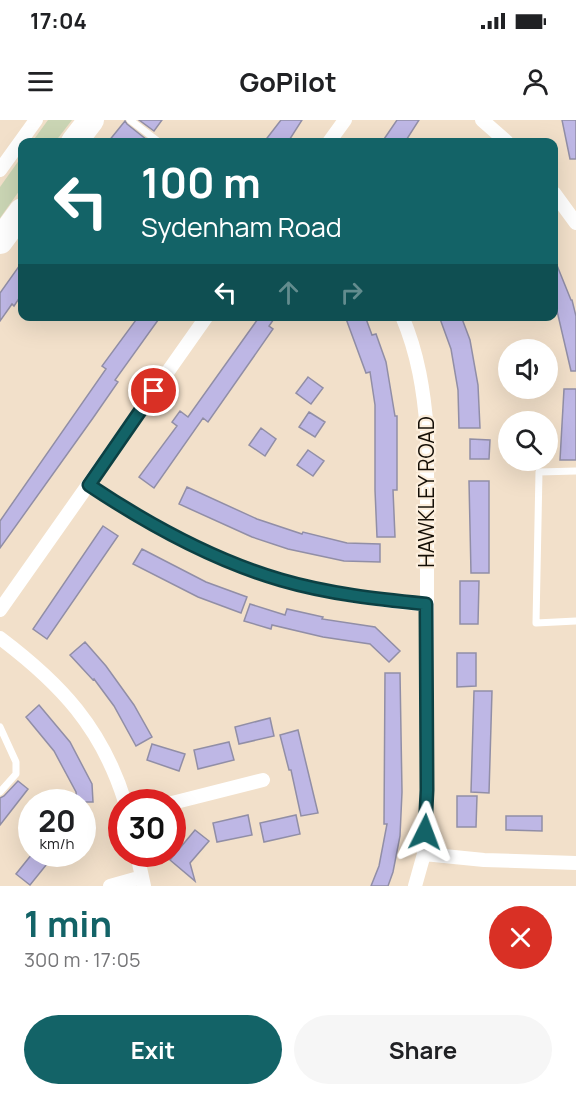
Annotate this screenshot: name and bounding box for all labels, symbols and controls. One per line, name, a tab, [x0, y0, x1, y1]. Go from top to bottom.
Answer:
text: 17:04	[30, 6, 87, 36]
text: GoPilot	[239, 63, 337, 100]
icon: menu	[24, 65, 57, 98]
icon: person	[519, 65, 552, 98]
text: 100 m	[141, 153, 261, 211]
icon: left	[42, 162, 120, 240]
text: Sydenham Road	[141, 208, 342, 245]
icon: left	[209, 276, 242, 309]
icon: ahead	[272, 276, 305, 309]
icon: right	[335, 276, 368, 309]
map controls	[498, 339, 558, 471]
button: sound	[498, 339, 558, 399]
pin	[128, 365, 179, 416]
icon: arrive	[137, 374, 170, 407]
button: search	[498, 411, 558, 471]
street label: HAWKLEY ROAD	[412, 416, 440, 568]
speed limit sign: 30	[108, 789, 186, 867]
text: 20	[38, 800, 76, 841]
position arrow	[393, 800, 457, 864]
text: km/h	[40, 833, 74, 854]
text: 1 min	[24, 899, 112, 948]
button: close	[489, 906, 552, 969]
text: 300 m · 17:05	[24, 946, 141, 973]
button: Exit	[24, 1015, 282, 1084]
button: Share	[294, 1015, 552, 1084]

